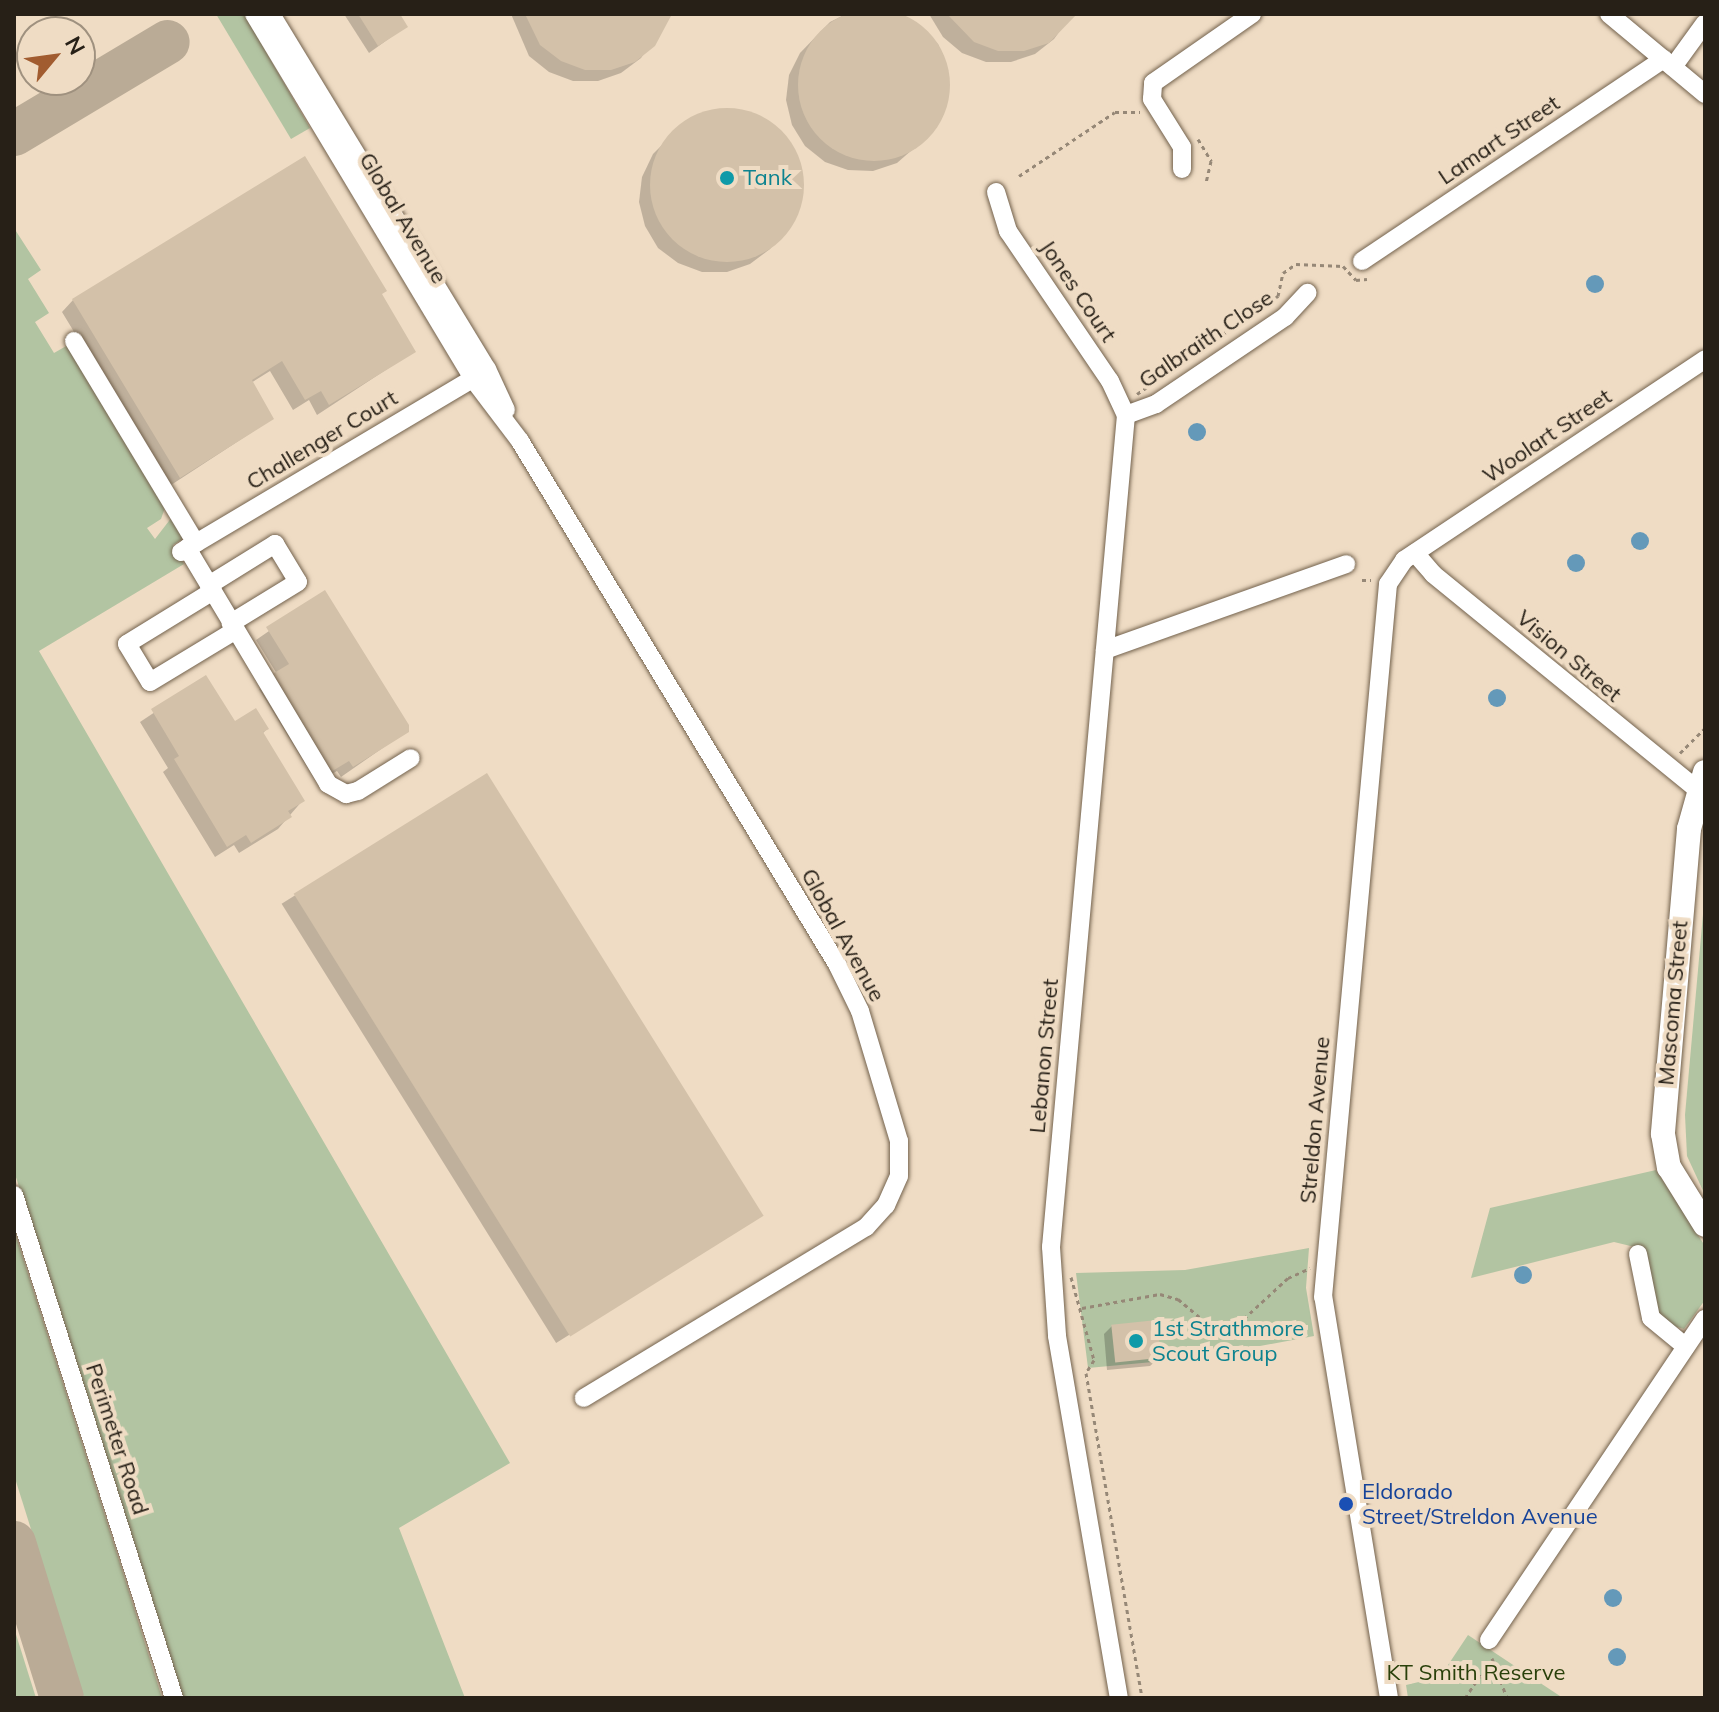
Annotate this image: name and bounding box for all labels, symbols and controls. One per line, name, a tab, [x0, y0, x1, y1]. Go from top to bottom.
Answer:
north arrow	[16, 16, 96, 96]
text: N	[59, 31, 92, 59]
street label: Lamart Street	[1433, 90, 1565, 190]
street label: Global Avenue	[354, 148, 452, 288]
place label: Tank	[743, 165, 792, 191]
marker: Tank	[718, 169, 736, 187]
street label: Jones Court	[1034, 235, 1122, 347]
street label: Galbraith Close	[1134, 284, 1278, 394]
street label: Woolart Street	[1478, 383, 1616, 489]
street label: Challenger Court	[242, 385, 402, 495]
street label: Vision Street	[1511, 605, 1627, 707]
street label: Global Avenue	[796, 864, 890, 1006]
street label: Mascoma Street	[1653, 920, 1693, 1086]
street label: Lebanon Street	[1024, 978, 1064, 1134]
street label: Streldon Avenue	[1295, 1035, 1335, 1205]
place label: 1st Strathmore Scout Group	[1152, 1315, 1304, 1366]
marker: 1st Strathmore Scout Group	[1127, 1332, 1145, 1350]
street label: Perimeter Road	[80, 1360, 154, 1518]
place label: Eldorado Street/Streldon Avenue	[1362, 1478, 1598, 1530]
marker: Eldorado Street/Streldon Avenue	[1337, 1495, 1355, 1513]
park label: KT Smith Reserve	[1387, 1660, 1565, 1686]

